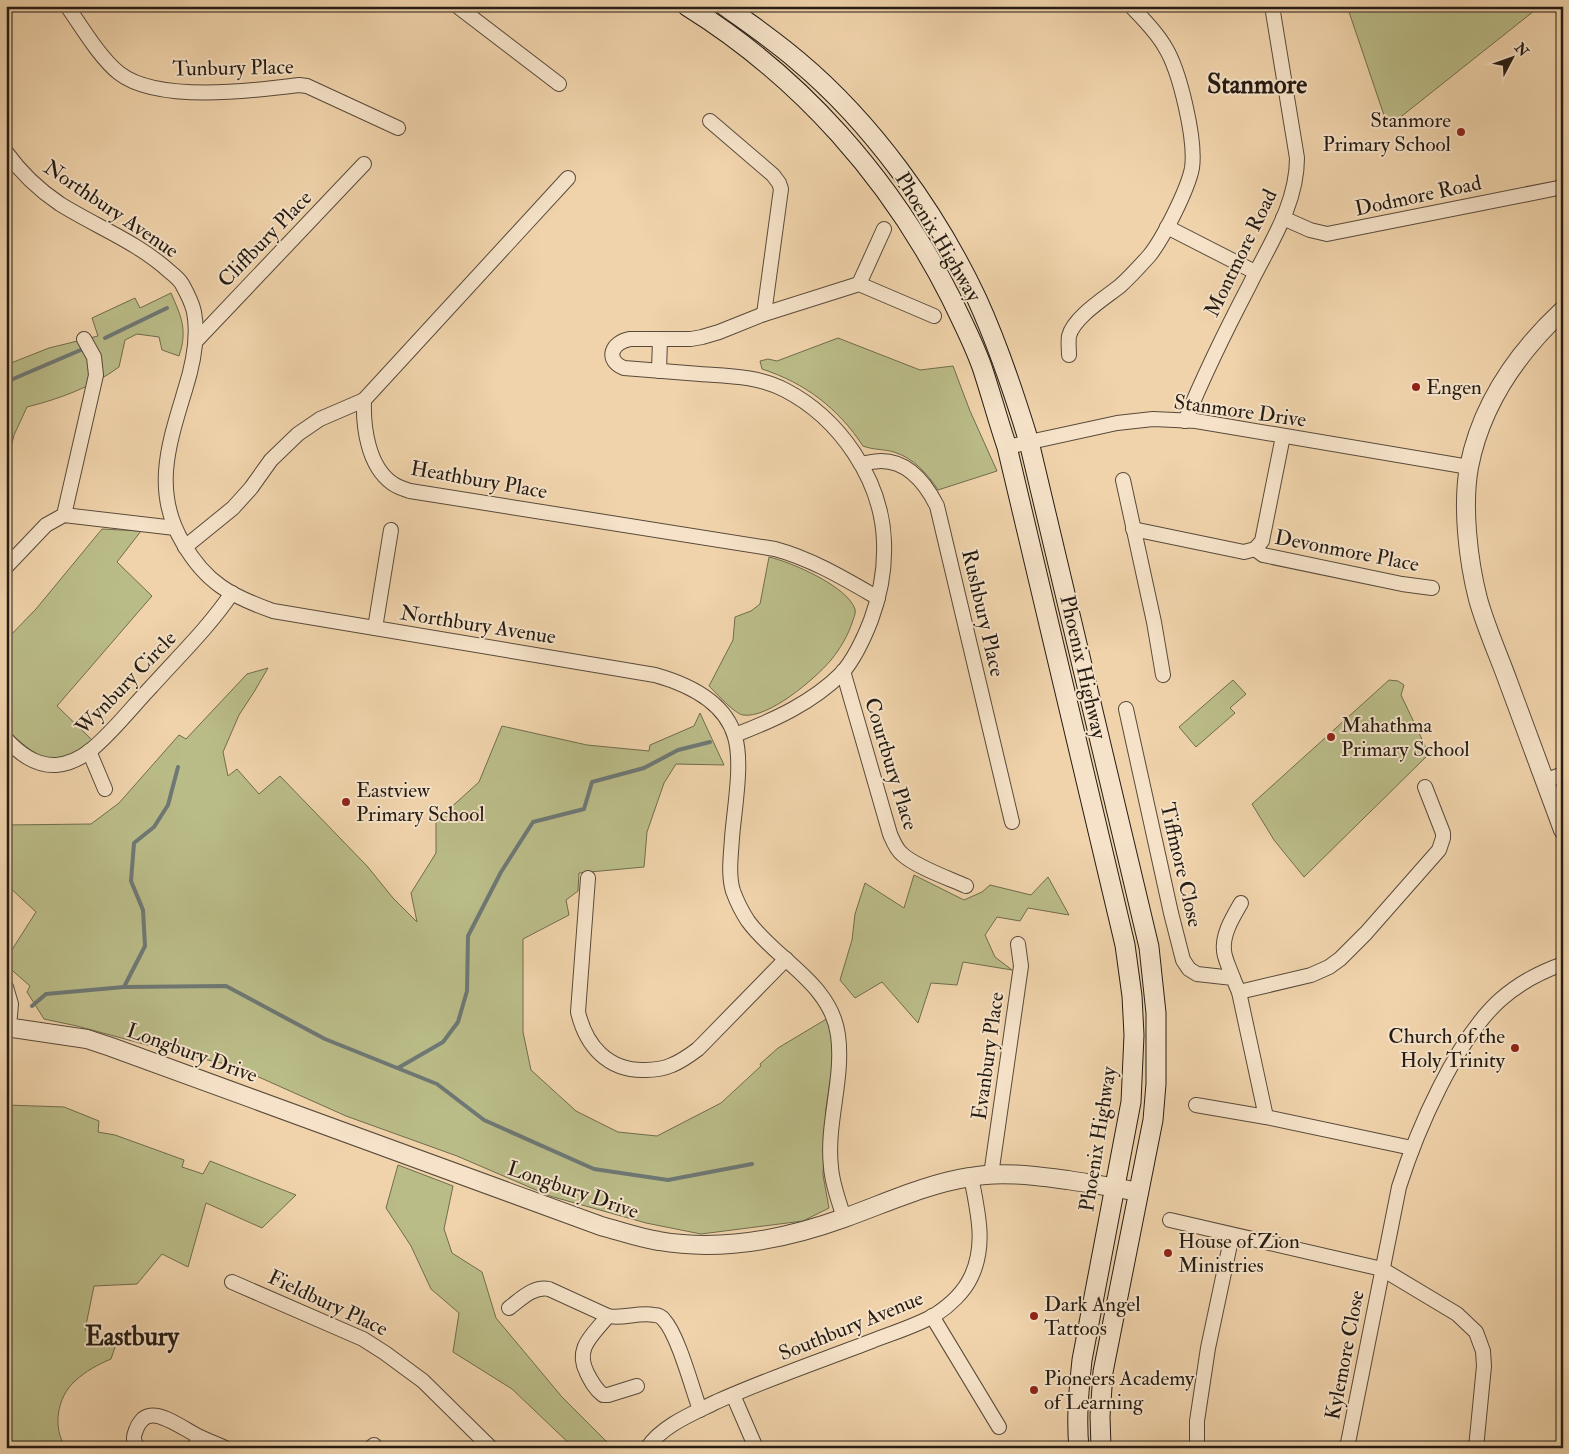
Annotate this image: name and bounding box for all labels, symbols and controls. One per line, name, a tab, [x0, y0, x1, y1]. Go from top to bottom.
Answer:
north arrow	[1486, 32, 1536, 82]
text: N	[1510, 39, 1532, 60]
street label: Tunbury Place	[172, 53, 294, 83]
district label: Stanmore	[1207, 69, 1307, 101]
place label: Stanmore Primary School	[1322, 107, 1452, 158]
marker: Stanmore Primary School	[1455, 126, 1467, 138]
street label: Northbury Avenue	[38, 154, 184, 264]
street label: Phoenix Highway	[889, 167, 988, 308]
street label: Dodmore Road	[1352, 169, 1484, 223]
street label: Montmore Road	[1198, 184, 1284, 321]
street label: Cliffbury Place	[212, 185, 318, 293]
place label: Engen	[1426, 374, 1482, 401]
marker: Engen	[1410, 381, 1422, 393]
street label: Stanmore Drive	[1172, 388, 1308, 434]
street label: Heathbury Place	[409, 455, 550, 505]
street label: Devonmore Place	[1273, 524, 1422, 578]
street label: Rushbury Place	[955, 547, 1011, 680]
street label: Phoenix Highway	[1053, 592, 1113, 742]
street label: Northbury Avenue	[398, 599, 558, 651]
street label: Wynbury Circle	[69, 625, 182, 741]
street label: Courtbury Place	[858, 694, 924, 834]
place label: Mahathma Primary School	[1341, 712, 1470, 763]
marker: Mahathma Primary School	[1325, 731, 1337, 743]
place label: Eastview Primary School	[356, 777, 485, 828]
marker: Eastview Primary School	[340, 796, 352, 808]
street label: Tiffmore Close	[1154, 800, 1208, 930]
street label: Evanbury Place	[966, 990, 1010, 1122]
street label: Longbury Drive	[123, 1017, 261, 1089]
place label: Church of the Holy Trinity	[1388, 1023, 1506, 1074]
marker: Church of the Holy Trinity	[1509, 1042, 1521, 1054]
street label: Phoenix Highway	[1073, 1064, 1123, 1214]
street label: Longbury Drive	[504, 1155, 642, 1225]
place label: House of Zion Ministries	[1178, 1228, 1300, 1279]
marker: House of Zion Ministries	[1162, 1247, 1174, 1259]
street label: Fieldbury Place	[264, 1263, 392, 1343]
street label: Southbury Avenue	[775, 1285, 928, 1367]
street label: Kylemore Close	[1319, 1288, 1371, 1422]
place label: Dark Angel Tattoos	[1044, 1291, 1141, 1342]
marker: Dark Angel Tattoos	[1028, 1310, 1040, 1322]
district label: Eastbury	[85, 1321, 181, 1354]
place label: Pioneers Academy of Learning	[1044, 1365, 1195, 1416]
marker: Pioneers Academy of Learning	[1028, 1384, 1040, 1396]

